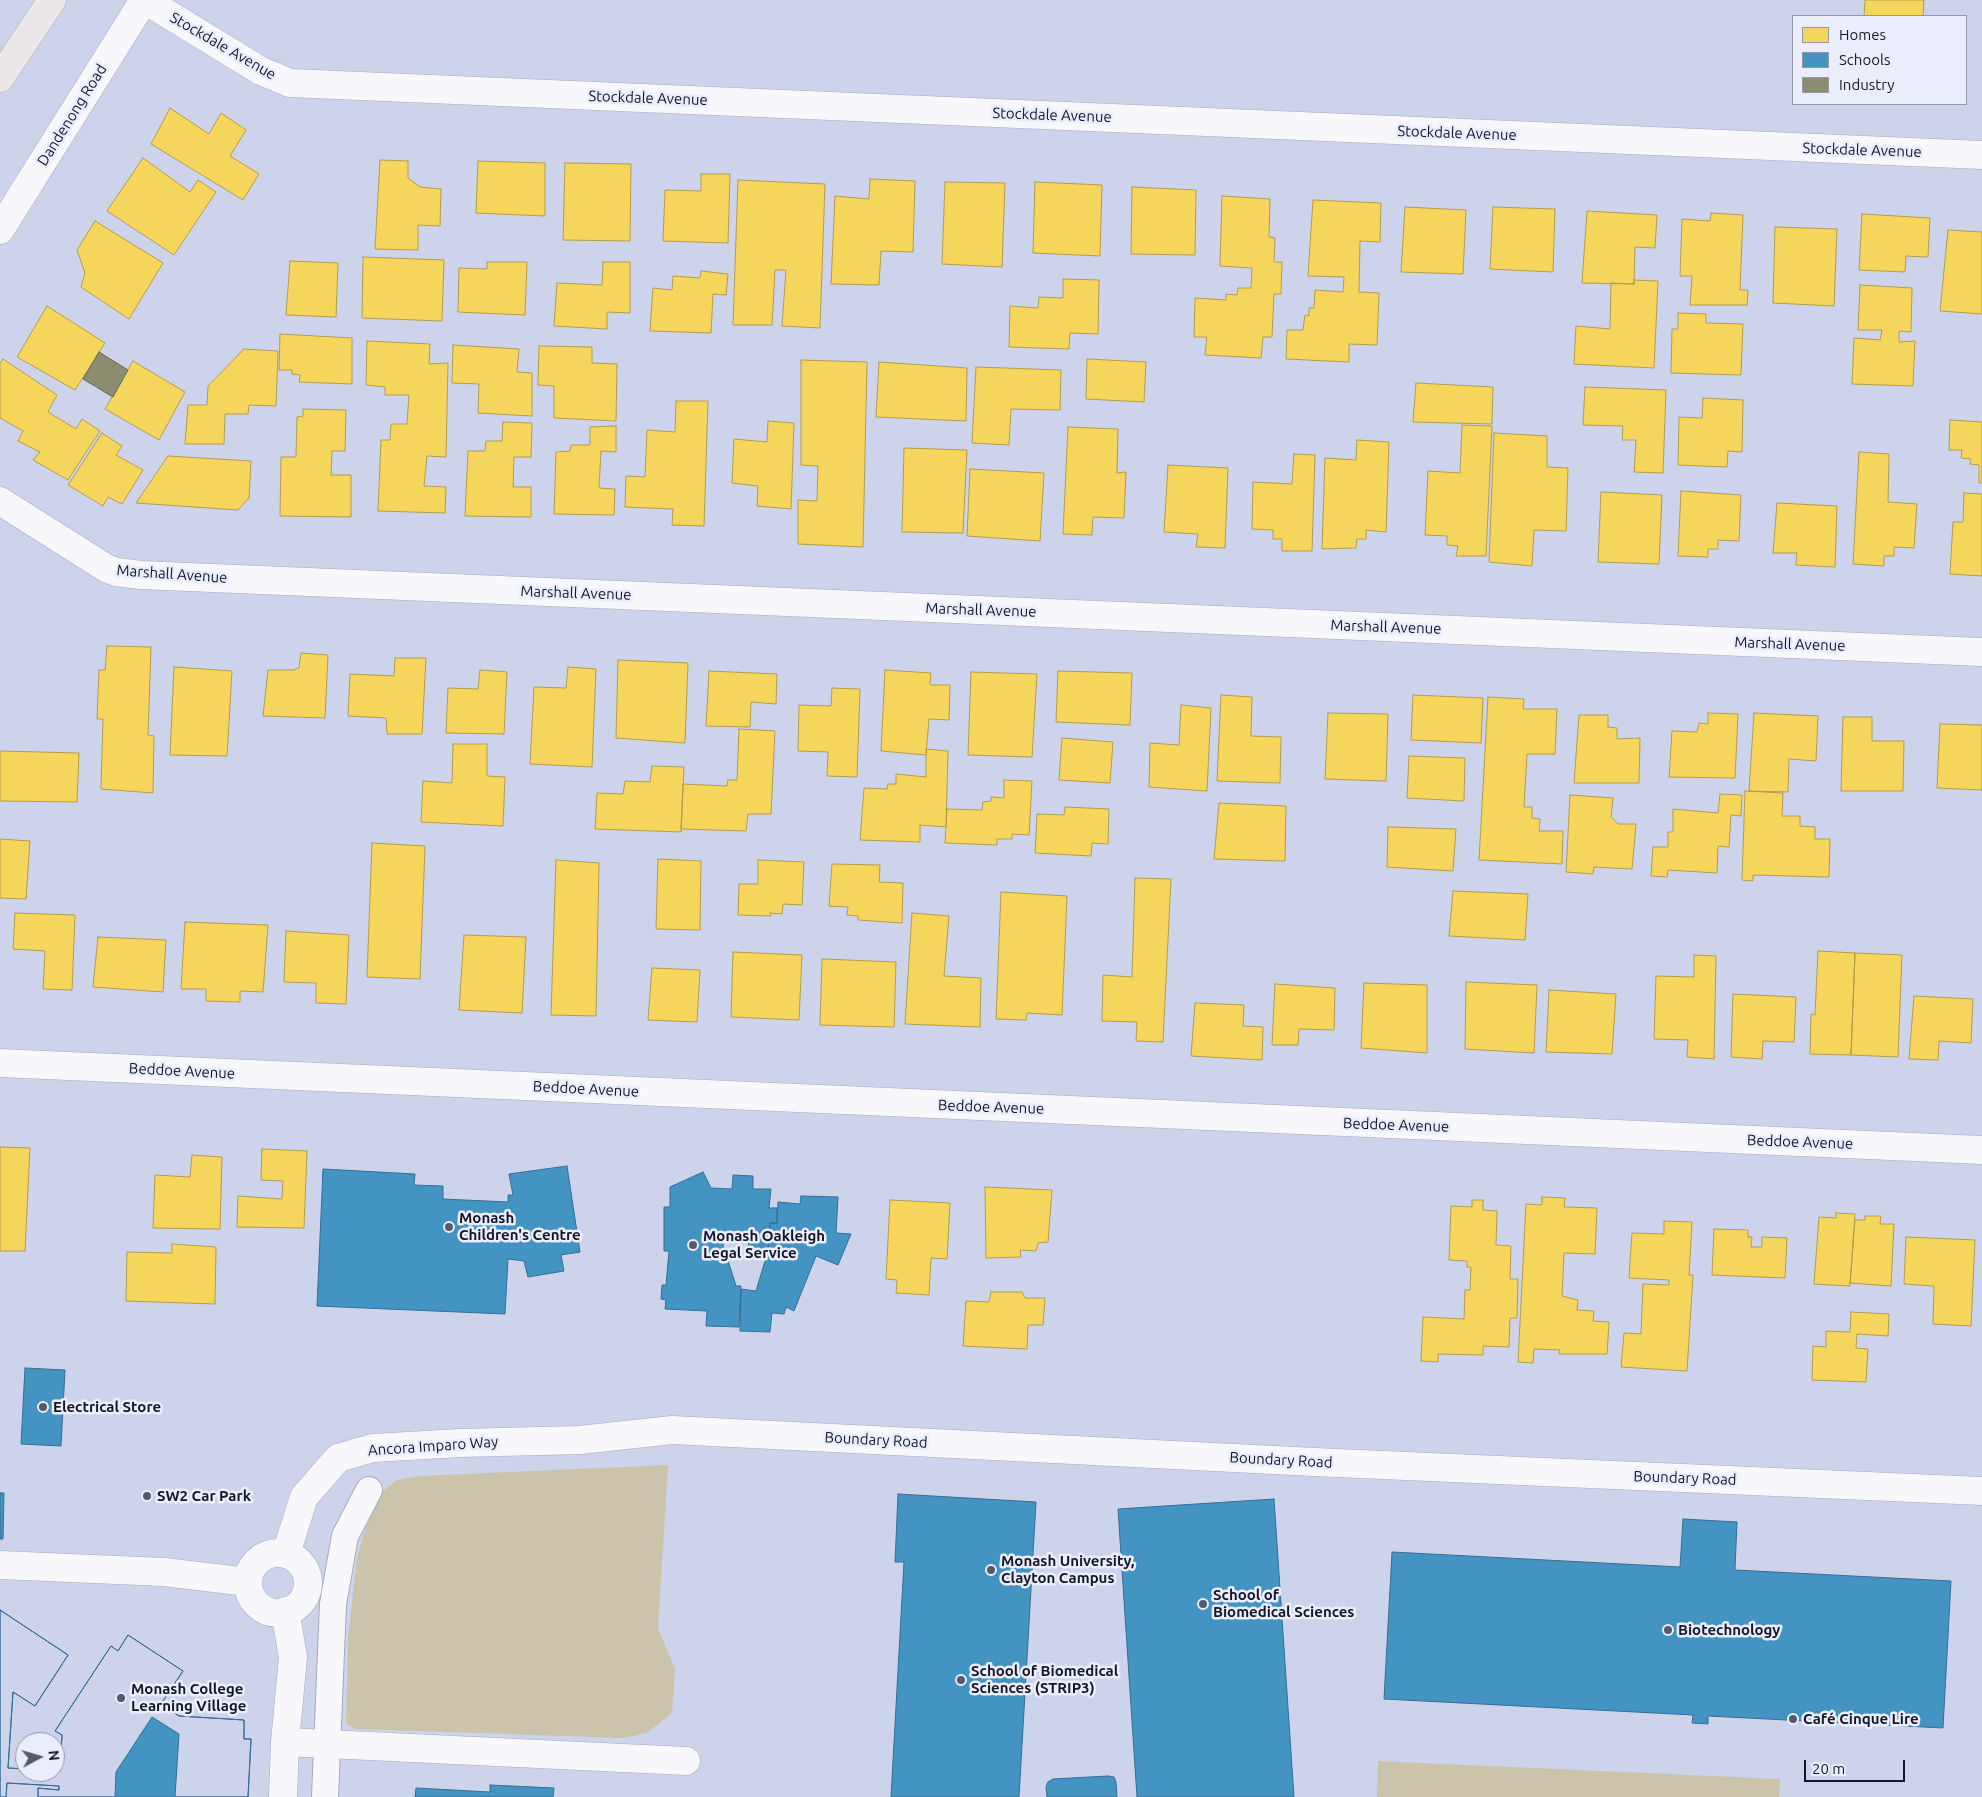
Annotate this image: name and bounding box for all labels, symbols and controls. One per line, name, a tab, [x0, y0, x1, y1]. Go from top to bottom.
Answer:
street label: Stockdale Avenue	[167, 8, 279, 84]
legend	[1792, 15, 1967, 105]
text: Homes	[1839, 26, 1886, 43]
text: Schools	[1839, 51, 1890, 68]
street label: Dandenong Road	[34, 61, 110, 169]
text: Industry	[1839, 76, 1894, 93]
street label: Stockdale Avenue	[588, 87, 708, 109]
street label: Stockdale Avenue	[992, 104, 1112, 126]
street label: Stockdale Avenue	[1397, 122, 1517, 144]
street label: Stockdale Avenue	[1802, 139, 1922, 161]
street label: Marshall Avenue	[116, 561, 228, 587]
street label: Marshall Avenue	[520, 582, 632, 604]
street label: Marshall Avenue	[925, 599, 1037, 621]
street label: Marshall Avenue	[1330, 616, 1442, 638]
street label: Marshall Avenue	[1734, 633, 1846, 655]
street label: Beddoe Avenue	[128, 1059, 236, 1083]
street label: Beddoe Avenue	[532, 1077, 640, 1101]
street label: Beddoe Avenue	[938, 1096, 1044, 1118]
street label: Beddoe Avenue	[1343, 1114, 1449, 1136]
street label: Beddoe Avenue	[1747, 1131, 1853, 1153]
place label: Monash Children's Centre	[459, 1209, 581, 1244]
marker: Monash Children's Centre	[443, 1221, 455, 1233]
place label: Monash Oakleigh Legal Service	[703, 1227, 825, 1262]
marker: Monash Oakleigh Legal Service	[687, 1239, 699, 1251]
place label: Electrical Store	[53, 1398, 161, 1416]
marker: Electrical Store	[37, 1401, 49, 1413]
street label: Boundary Road	[824, 1428, 928, 1452]
street label: Ancora Imparo Way	[367, 1432, 499, 1460]
street label: Boundary Road	[1229, 1448, 1333, 1472]
street label: Boundary Road	[1633, 1467, 1737, 1489]
place label: SW2 Car Park	[157, 1487, 251, 1505]
marker: SW2 Car Park	[141, 1490, 153, 1502]
place label: Monash University, Clayton Campus	[1001, 1552, 1134, 1587]
marker: Monash University, Clayton Campus	[985, 1564, 997, 1576]
place label: School of Biomedical Sciences	[1213, 1586, 1354, 1621]
marker: School of Biomedical Sciences	[1197, 1598, 1209, 1610]
place label: Biotechnology	[1678, 1621, 1780, 1639]
marker: Biotechnology	[1662, 1624, 1674, 1636]
place label: School of Biomedical Sciences (STRIP3)	[971, 1662, 1118, 1697]
marker: School of Biomedical Sciences (STRIP3)	[955, 1674, 967, 1686]
place label: Monash College Learning Village	[131, 1680, 246, 1715]
marker: Monash College Learning Village	[115, 1692, 127, 1704]
place label: Café Cinque Lire	[1803, 1710, 1919, 1728]
marker: Café Cinque Lire	[1787, 1713, 1799, 1725]
north arrow	[15, 1732, 65, 1782]
text: N	[45, 1749, 62, 1762]
scale bar	[1807, 1750, 1908, 1782]
text: 20 m	[1812, 1760, 1845, 1777]

